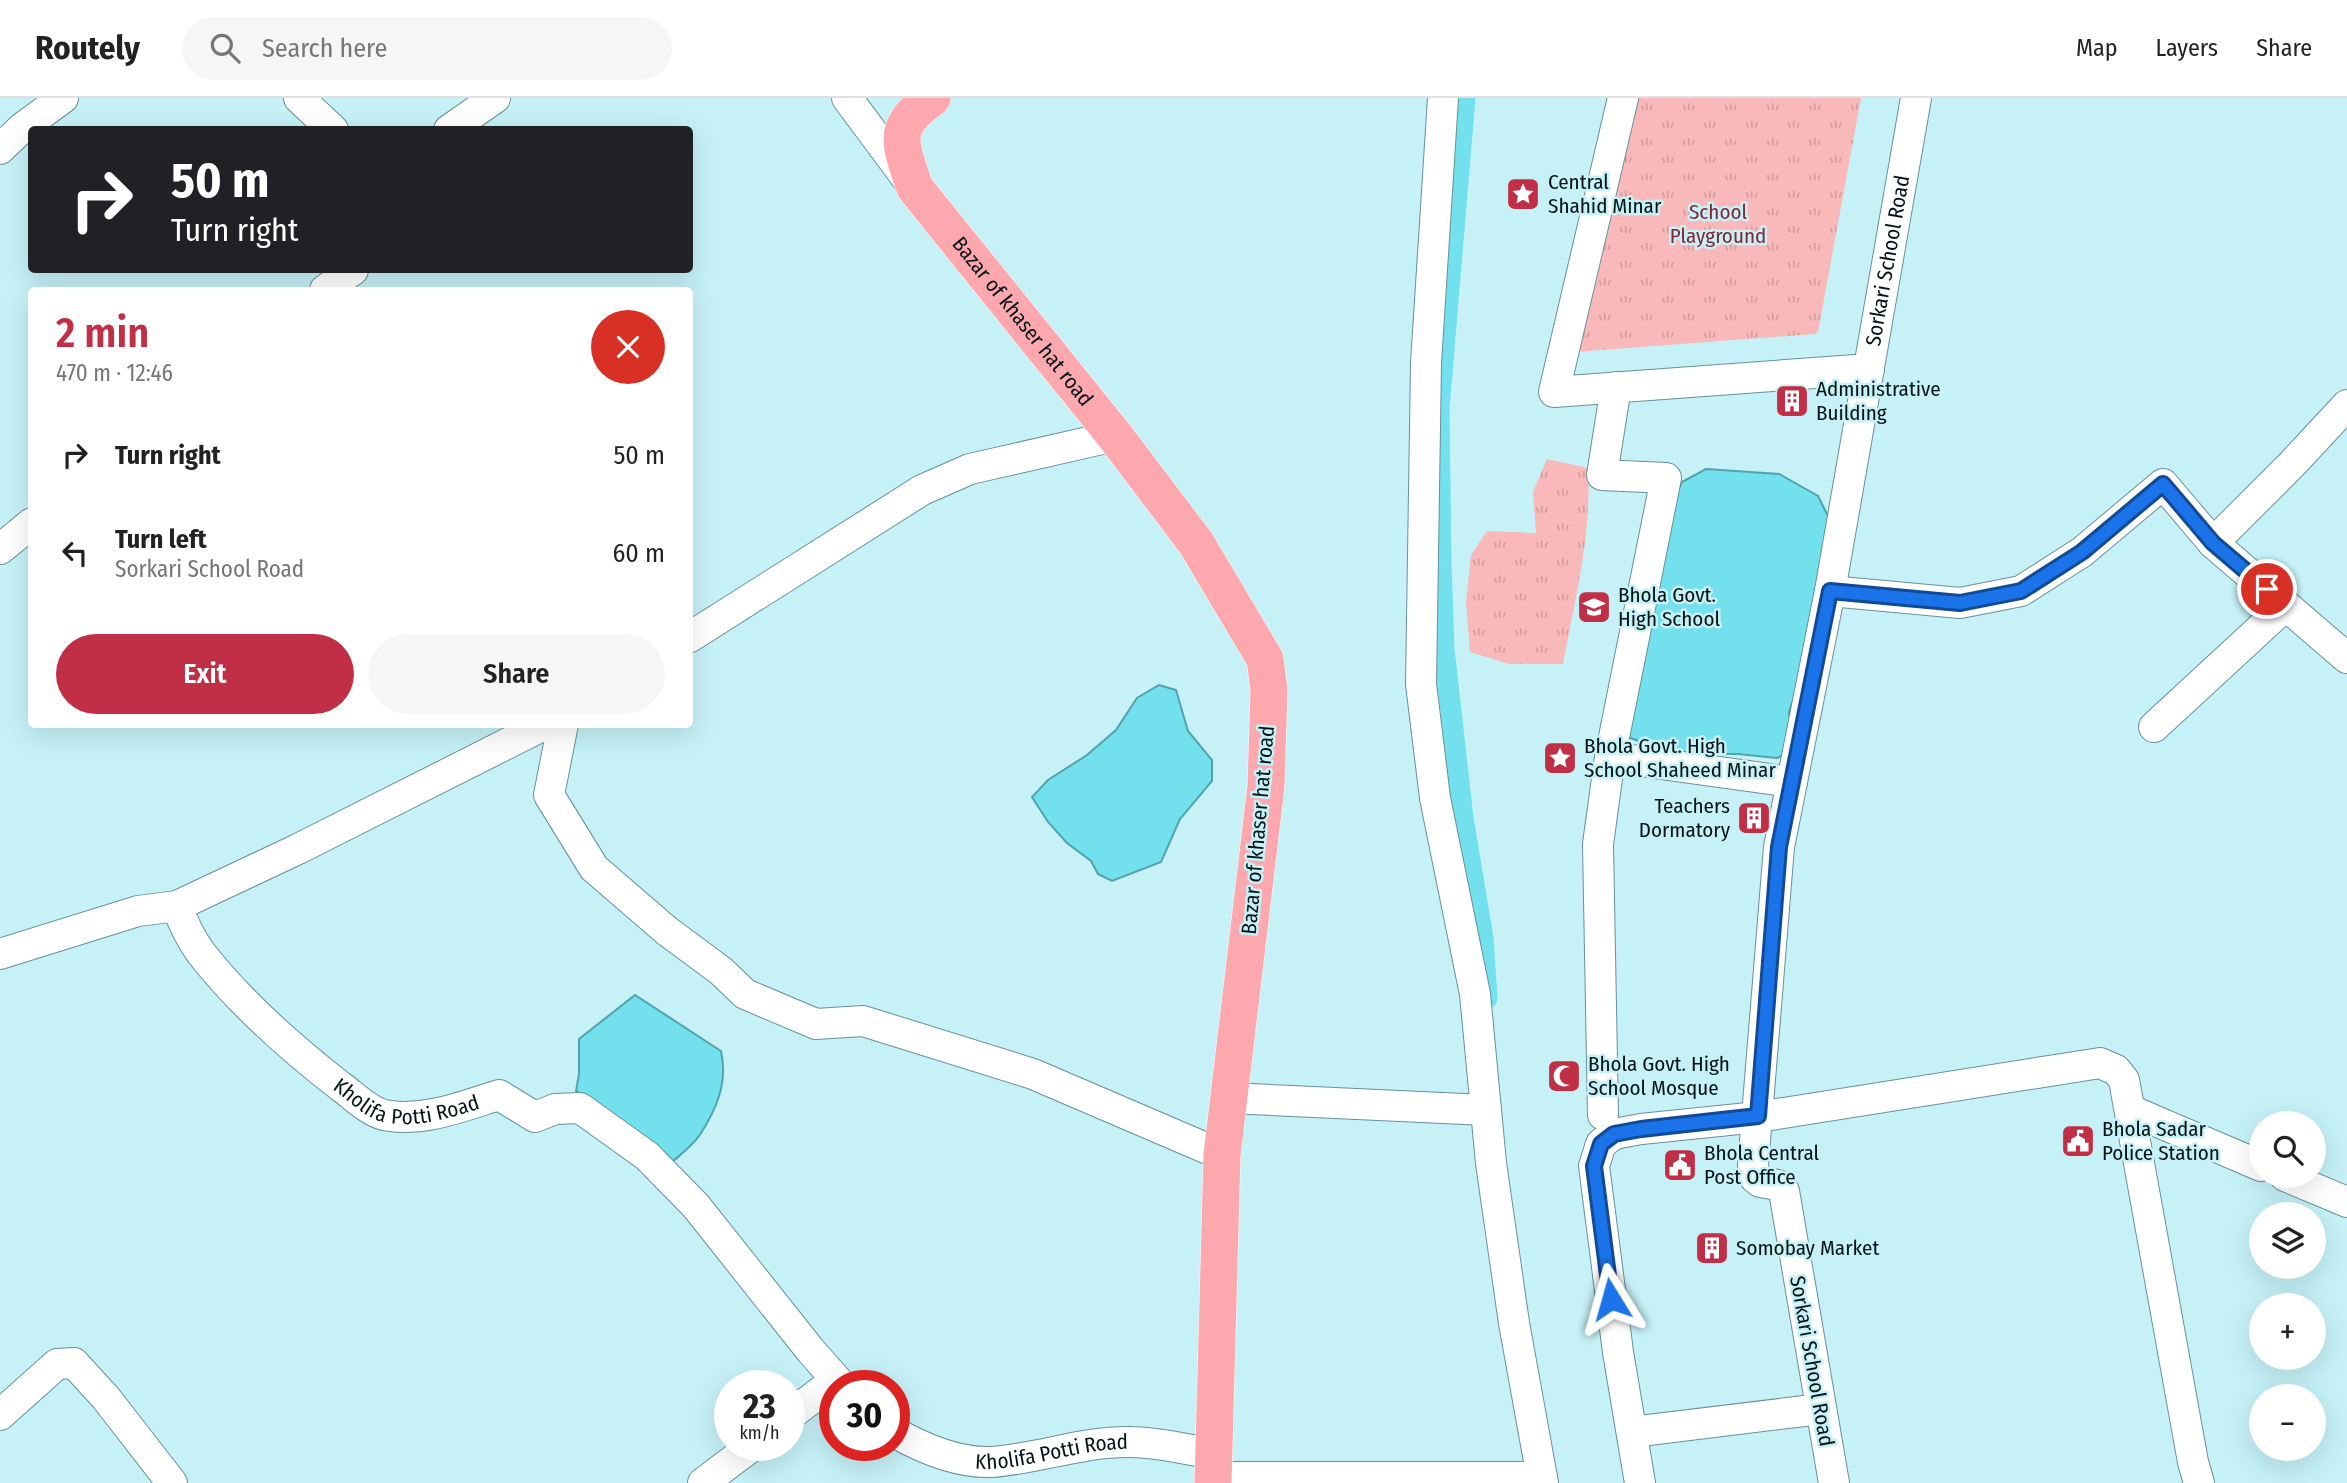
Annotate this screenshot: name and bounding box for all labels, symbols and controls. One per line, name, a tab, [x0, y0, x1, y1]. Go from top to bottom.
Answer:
search box	[182, 17, 672, 80]
text: Routely	[35, 28, 140, 68]
icon: search	[206, 29, 244, 67]
text: Search here	[262, 33, 387, 64]
text: Map	[2076, 34, 2118, 62]
text: Layers	[2156, 34, 2218, 62]
text: Share	[2256, 34, 2312, 62]
text: 50 m	[171, 151, 269, 210]
icon: right	[56, 154, 147, 245]
place label: Central Shahid Minar	[1548, 169, 1662, 219]
street label: Sorkari School Road	[1860, 173, 1915, 348]
place icon: Central Shahid Minar	[1504, 175, 1542, 213]
park label: School Playground	[1670, 199, 1766, 249]
text: Turn right	[171, 211, 298, 249]
street label: Bazar of khaser hat road	[947, 232, 1099, 411]
text: 2 min	[56, 308, 149, 358]
button: close	[591, 310, 665, 384]
text: 470 m · 12:46	[56, 359, 173, 387]
place label: Administrative Building	[1816, 376, 1941, 426]
building icon: Administrative Building	[1773, 382, 1811, 420]
icon: right	[56, 436, 94, 474]
text: Turn right	[115, 440, 221, 471]
text: 50 m	[613, 440, 665, 471]
text: Turn left	[115, 524, 207, 555]
icon: left	[56, 534, 94, 572]
text: 60 m	[612, 538, 665, 569]
text: Sorkari School Road	[115, 555, 304, 583]
pin	[2237, 559, 2297, 619]
icon: arrive	[2248, 570, 2286, 608]
place label: Bhola Govt. High School	[1618, 582, 1720, 632]
school or university icon: Bhola Govt. High School	[1575, 588, 1613, 626]
button: Exit	[56, 634, 354, 714]
button: Share	[368, 634, 665, 714]
street label: Bazar of khaser hat road	[1236, 724, 1280, 936]
place label: Bhola Govt. High School Shaheed Minar	[1584, 733, 1776, 783]
place icon: Bhola Govt. High School Shaheed Minar	[1541, 739, 1579, 777]
place label: Teachers Dormatory	[1639, 793, 1731, 843]
building icon: Teachers Dormatory	[1735, 799, 1773, 837]
place label: Bhola Govt. High School Mosque	[1588, 1051, 1730, 1101]
mosque icon: Bhola Govt. High School Mosque	[1545, 1057, 1583, 1095]
street label: Kholifa Potti Road	[328, 1073, 482, 1130]
map controls	[2249, 1111, 2326, 1461]
button: search	[2249, 1111, 2326, 1188]
place label: Bhola Sadar Police Station	[2102, 1116, 2220, 1166]
public building icon: Bhola Sadar Police Station	[2059, 1122, 2097, 1160]
place label: Bhola Central Post Office	[1704, 1140, 1820, 1190]
public building icon: Bhola Central Post Office	[1661, 1146, 1699, 1184]
button: layers	[2249, 1202, 2326, 1279]
building icon: Somobay Market	[1693, 1229, 1731, 1267]
place label: Somobay Market	[1736, 1235, 1879, 1261]
position arrow	[1574, 1262, 1648, 1336]
street label: Sorkari School Road	[1784, 1274, 1840, 1448]
button: +	[2249, 1293, 2326, 1370]
speed limit sign: 30	[819, 1370, 910, 1461]
button: −	[2249, 1384, 2326, 1461]
text: 23	[743, 1385, 776, 1427]
text: km/h	[739, 1422, 780, 1444]
street label: Kholifa Potti Road	[974, 1429, 1128, 1475]

